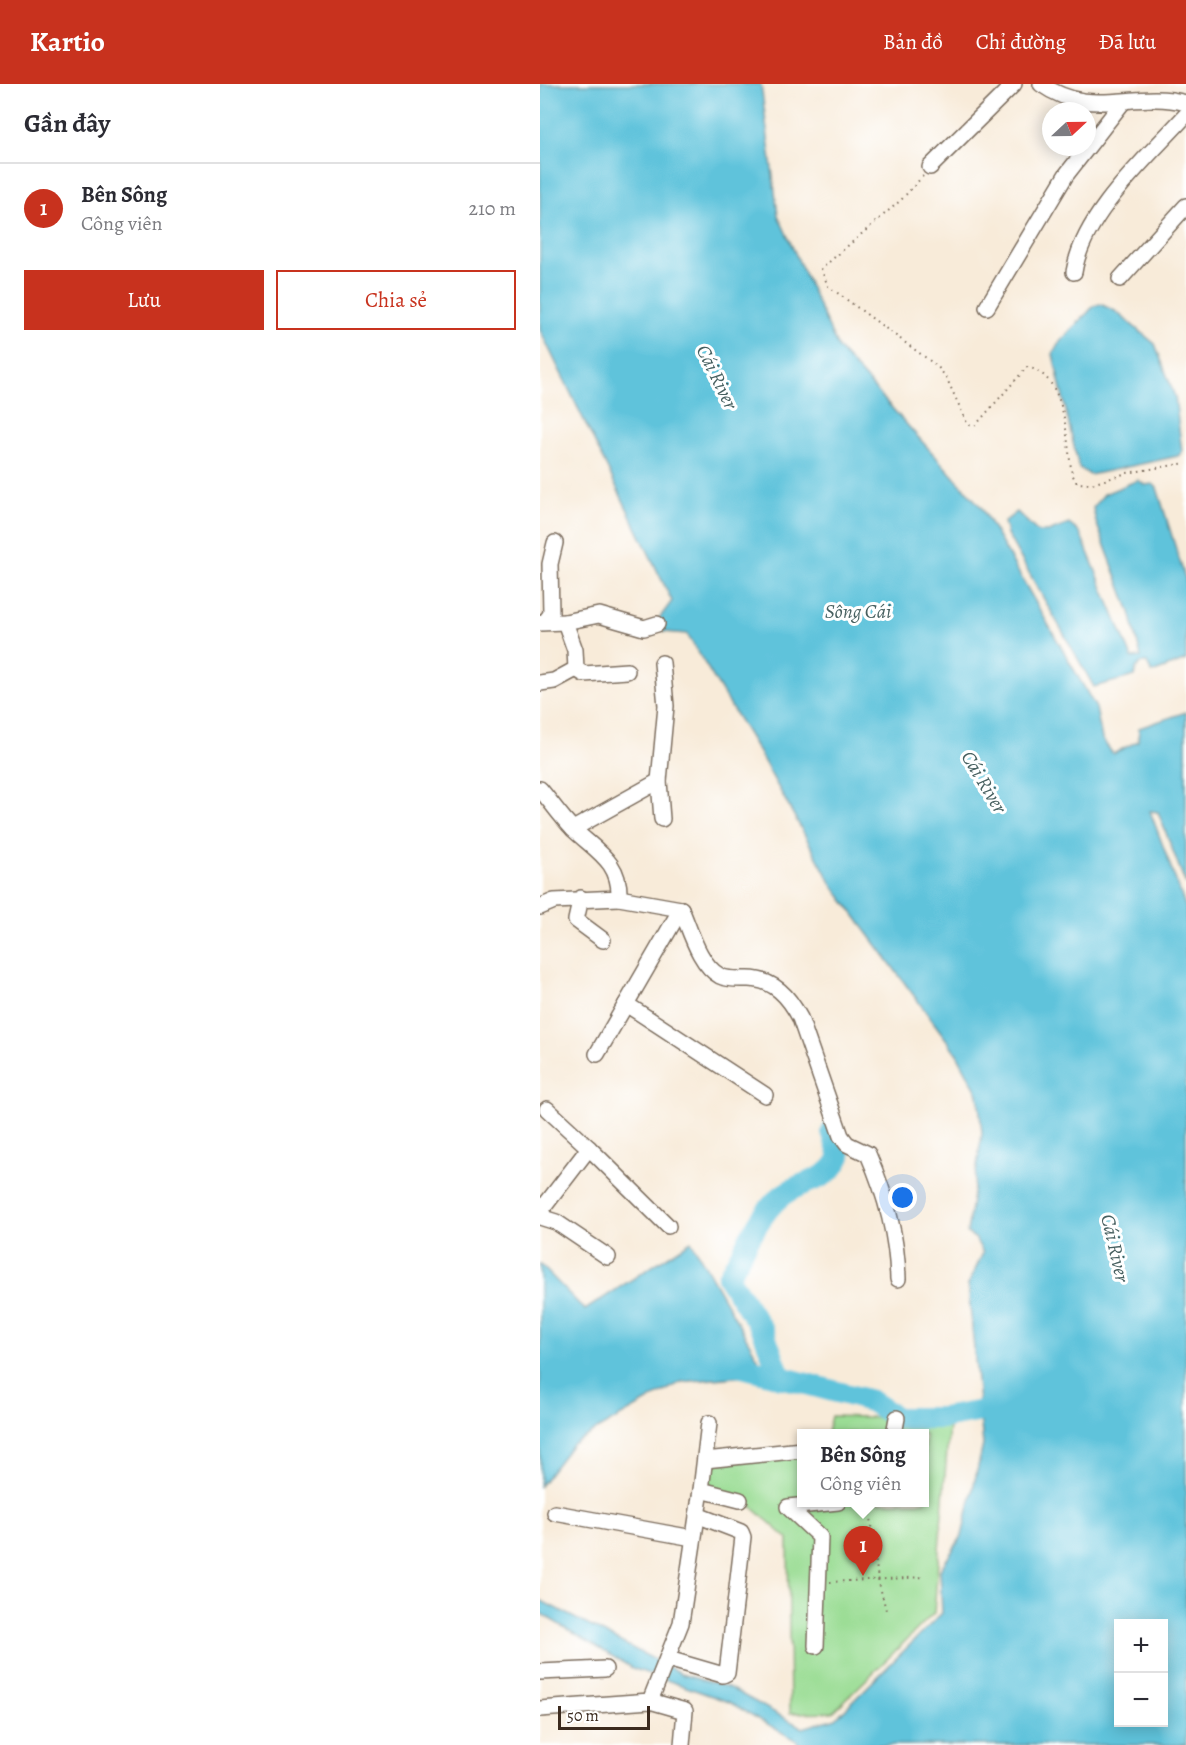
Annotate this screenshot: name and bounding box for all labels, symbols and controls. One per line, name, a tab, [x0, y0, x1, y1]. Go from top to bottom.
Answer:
text: Kartio	[30, 23, 105, 61]
text: Bản đồ	[883, 28, 943, 56]
text: Chỉ đường	[976, 28, 1066, 56]
text: Đã lưu	[1099, 28, 1156, 56]
north arrow	[1042, 102, 1096, 156]
text: Gần đây	[24, 106, 110, 141]
text: Bên Sông	[81, 180, 167, 210]
text: 1	[40, 195, 47, 222]
text: 210 m	[468, 195, 516, 222]
text: Công viên	[81, 210, 162, 237]
button: Lưu	[24, 270, 264, 330]
button: Chia sẻ	[276, 270, 516, 330]
water label: Cái River	[690, 340, 745, 415]
water label: Sông Cái	[825, 598, 891, 625]
water label: Cái River	[955, 746, 1014, 819]
your location	[888, 1183, 917, 1212]
water label: Cái River	[1094, 1211, 1136, 1286]
popup	[797, 1429, 929, 1507]
text: Bên Sông	[820, 1440, 906, 1470]
text: Công viên	[820, 1470, 901, 1497]
pin: 1	[844, 1526, 882, 1576]
map controls	[1114, 1619, 1168, 1727]
button: +	[1114, 1619, 1168, 1673]
button: −	[1114, 1673, 1168, 1727]
scale bar	[558, 1703, 650, 1730]
text: 50 m	[567, 1705, 599, 1727]

